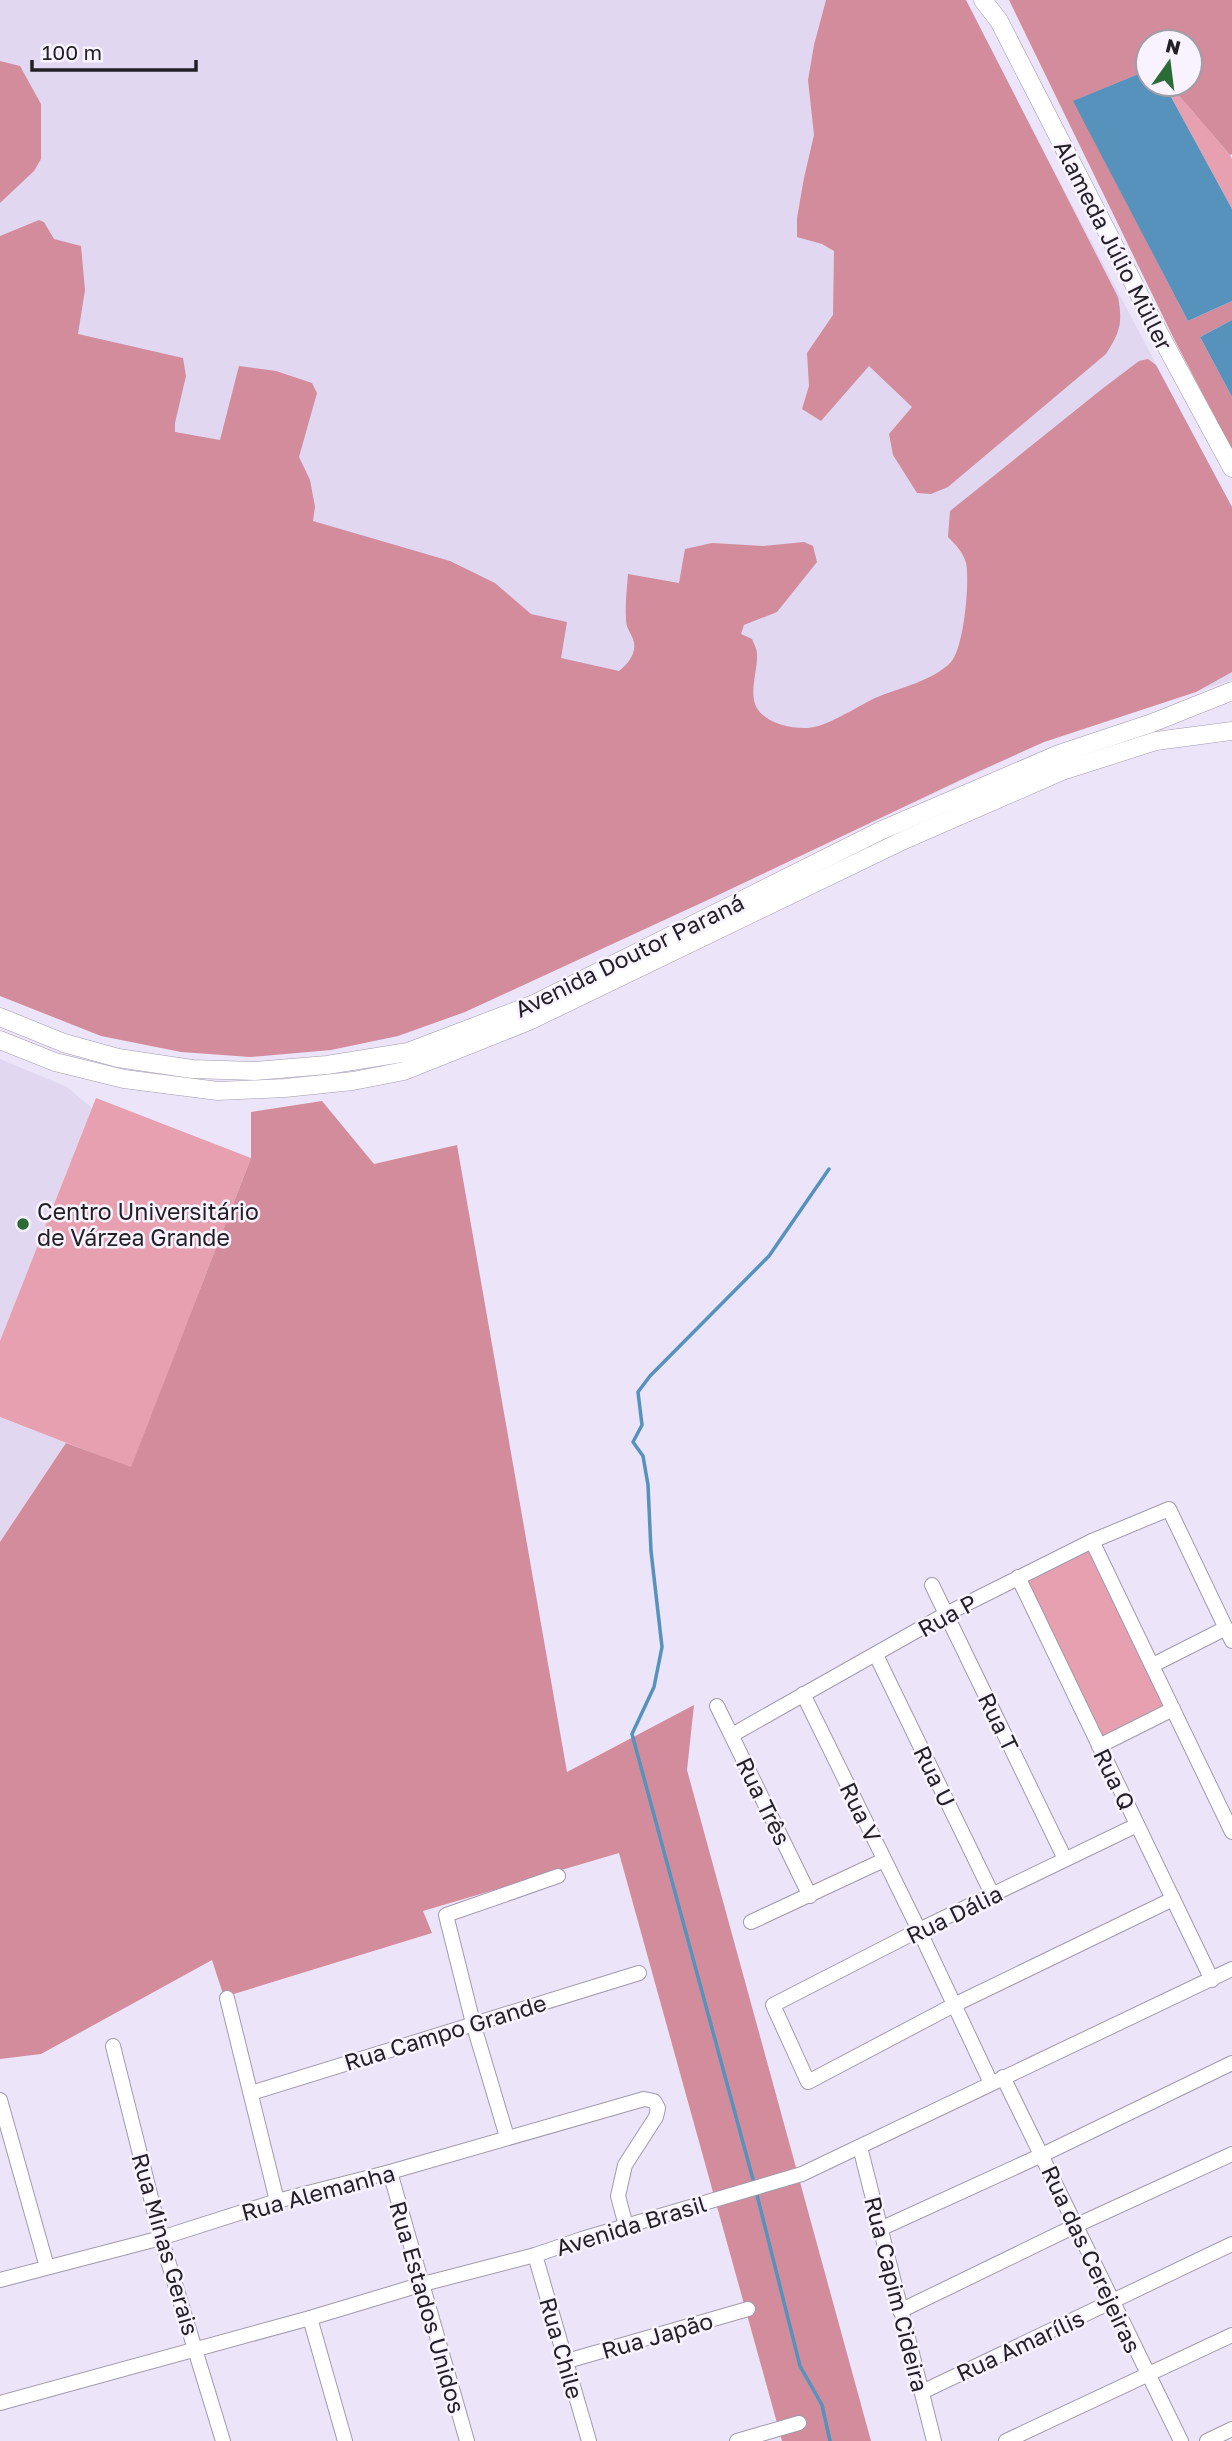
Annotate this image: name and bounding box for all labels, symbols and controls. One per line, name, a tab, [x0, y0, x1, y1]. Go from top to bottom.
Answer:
scale bar	[32, 28, 196, 72]
north arrow	[1134, 28, 1204, 98]
text: N	[1163, 33, 1183, 59]
text: 100 m	[42, 39, 102, 65]
street label: Alameda Júlio Müller	[1049, 135, 1179, 355]
street label: Avenida Doutor Paraná	[510, 887, 748, 1023]
place label: Centro Universitário de Várzea Grande	[37, 1197, 259, 1251]
marker: Centro Universitário de Várzea Grande	[15, 1216, 31, 1232]
street label: Rua P	[913, 1588, 981, 1642]
street label: Rua T	[973, 1688, 1025, 1756]
street label: Rua U	[908, 1741, 962, 1811]
street label: Rua Q	[1088, 1744, 1142, 1814]
street label: Rua Três	[731, 1752, 797, 1850]
street label: Rua V	[835, 1777, 887, 1847]
street label: Rua Dália	[901, 1879, 1007, 1949]
street label: Rua Campo Grande	[340, 1988, 550, 2076]
street label: Rua Minas Gerais	[127, 2150, 205, 2338]
street label: Rua Alemanha	[238, 2158, 398, 2226]
street label: Rua das Cerejeiras	[1036, 2161, 1148, 2357]
street label: Avenida Brasil	[552, 2189, 710, 2261]
street label: Rua Capim Cideira	[859, 2194, 935, 2394]
street label: Rua Estados Unidos	[384, 2198, 472, 2416]
street label: Rua Chile	[534, 2294, 590, 2402]
street label: Rua Amarílis	[952, 2303, 1088, 2387]
street label: Rua Japão	[598, 2306, 716, 2364]

